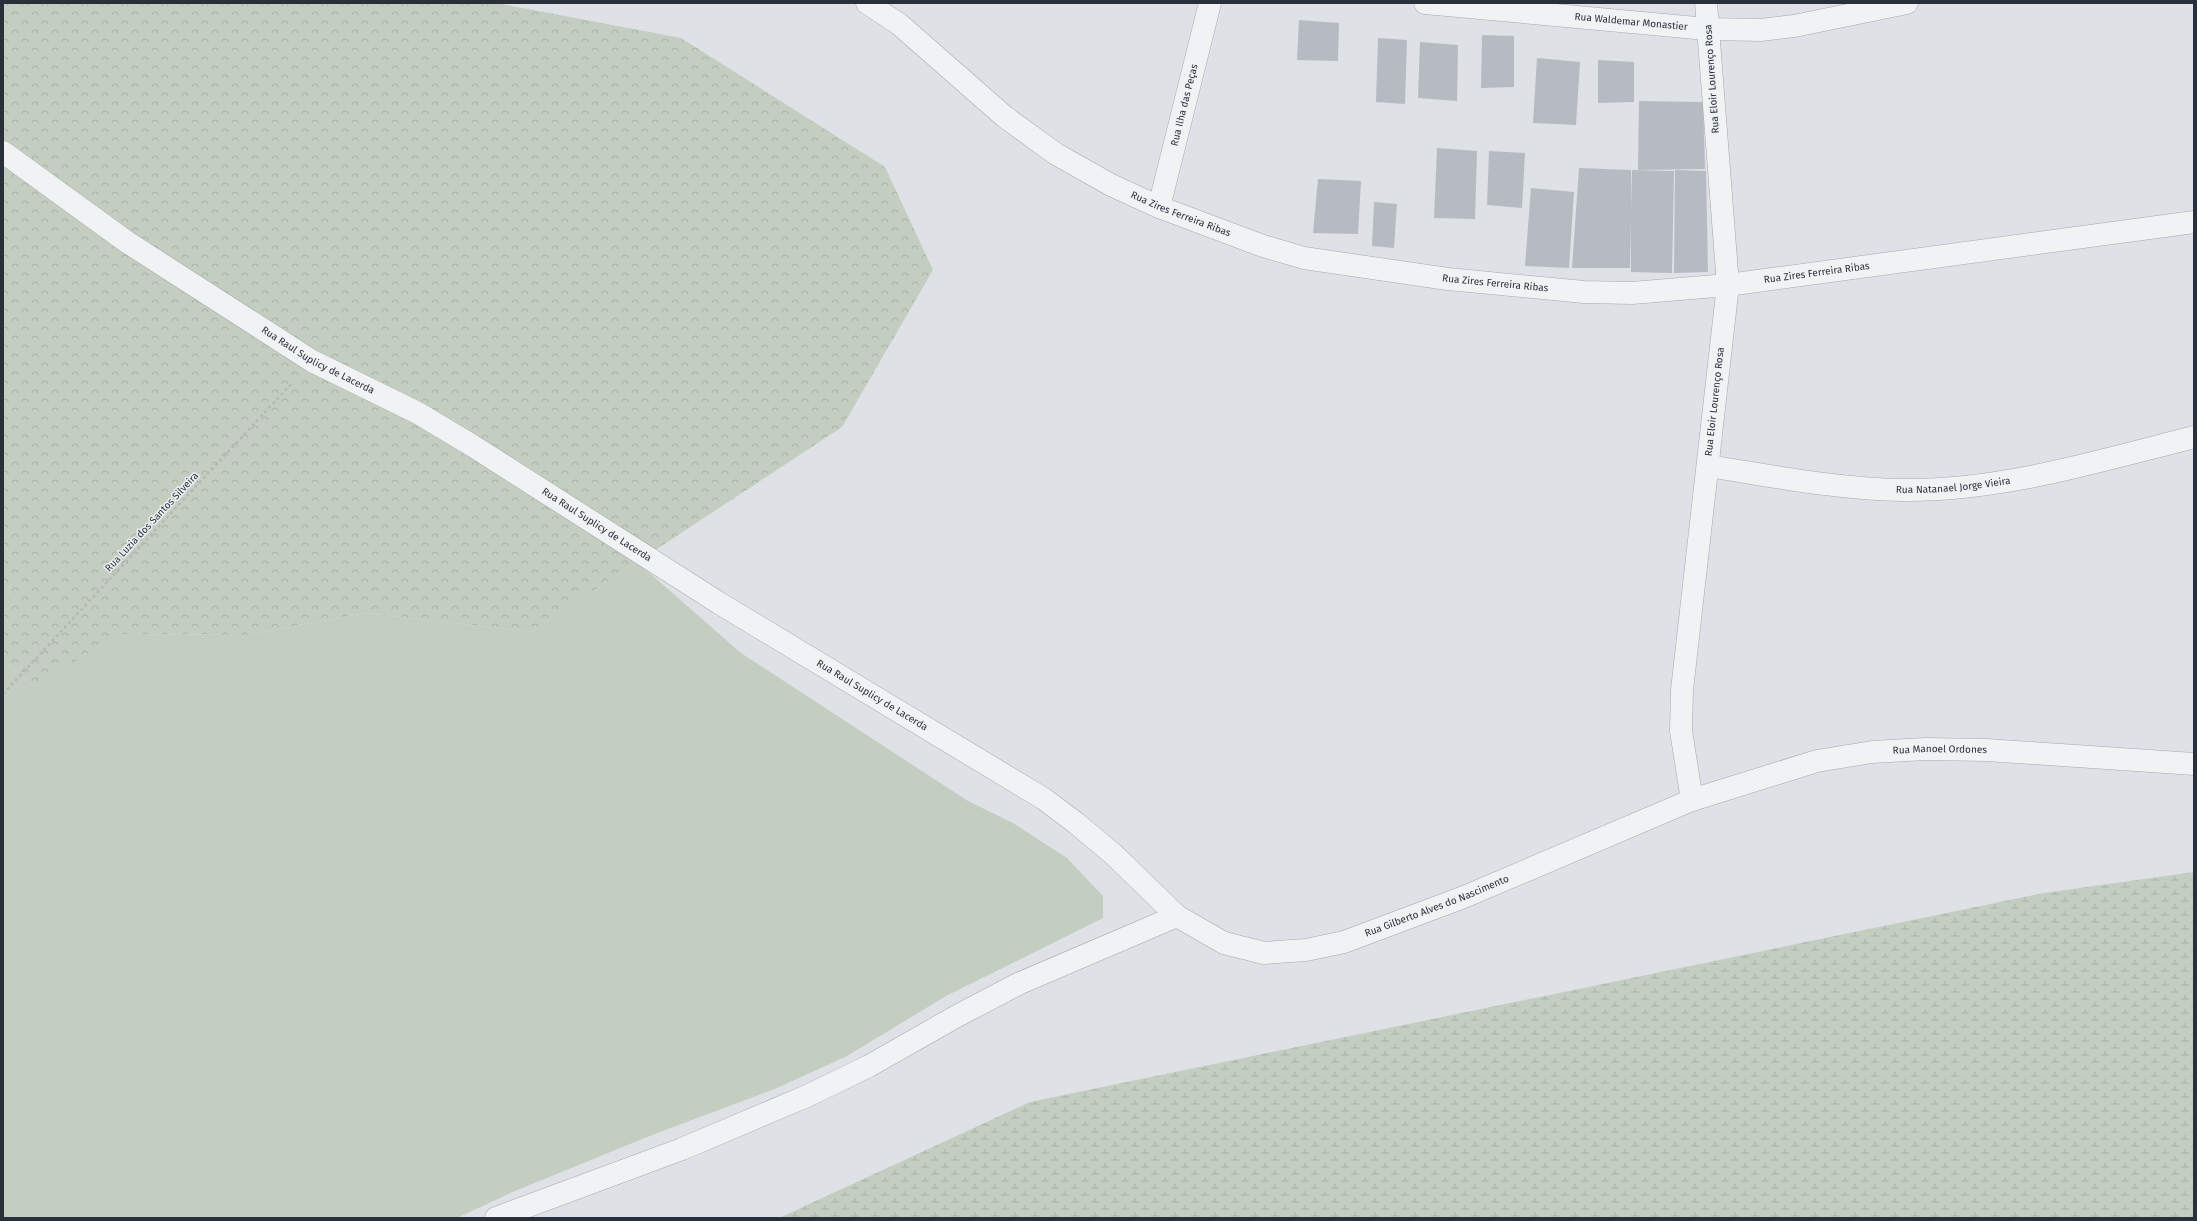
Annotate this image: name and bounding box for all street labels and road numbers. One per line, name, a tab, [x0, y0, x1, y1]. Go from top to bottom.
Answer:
street label: Rua Waldemar Monastier	[1574, 11, 1688, 33]
street label: Rua Eloir Lourenço Rosa	[1702, 24, 1722, 134]
street label: Rua Ilha das Peças	[1168, 63, 1201, 147]
street label: Rua Zires Ferreira Ribas	[1129, 189, 1233, 239]
street label: Rua Zires Ferreira Ribas	[1763, 260, 1871, 286]
street label: Rua Zires Ferreira Ribas	[1441, 272, 1549, 295]
street label: Rua Raul Suplicy de Lacerda	[259, 324, 376, 397]
street label: Rua Eloir Lourenço Rosa	[1703, 347, 1727, 457]
street label: Rua Luzia dos Santos Silveira	[103, 470, 201, 574]
street label: Rua Natanael Jorge Vieira	[1896, 475, 2011, 496]
street label: Rua Raul Suplicy de Lacerda	[540, 485, 654, 564]
street label: Rua Raul Suplicy de Lacerda	[814, 657, 930, 733]
street label: Rua Manoel Ordones	[1892, 743, 1987, 757]
street label: Rua Gilberto Alves do Nascimento	[1363, 873, 1511, 940]

